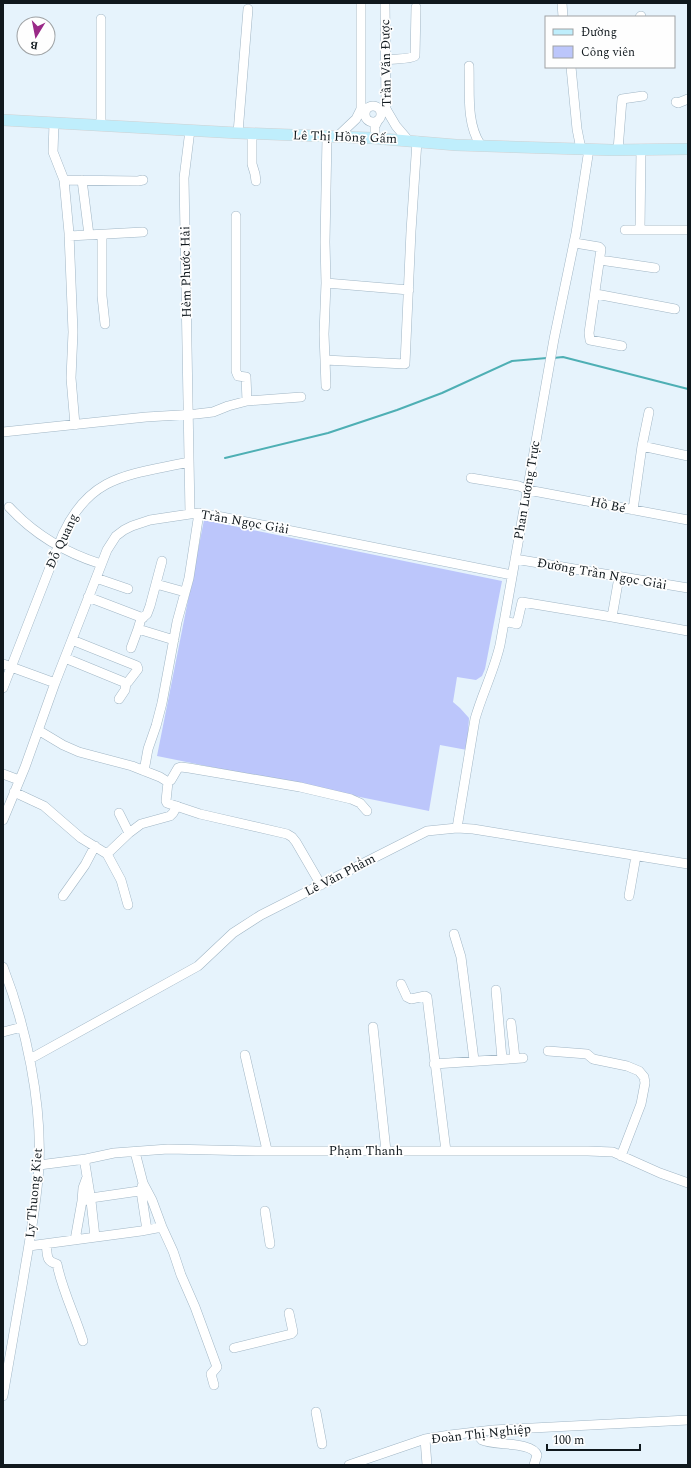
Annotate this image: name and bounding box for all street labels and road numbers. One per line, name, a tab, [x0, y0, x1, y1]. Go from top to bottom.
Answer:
street label: Trần Văn Được	[375, 19, 397, 107]
street label: Lê Thị Hồng Gấm	[293, 125, 397, 149]
street label: Hẻm Phước Hải	[175, 226, 197, 318]
street label: Phan Lương Trực	[508, 439, 546, 541]
street label: Hồ Bé	[588, 491, 628, 519]
street label: Trần Ngọc Giải	[199, 504, 291, 540]
street label: Đỗ Quang	[40, 510, 84, 572]
street label: Đường Trần Ngọc Giải	[536, 553, 668, 595]
street label: Lê Văn Phẩm	[301, 849, 379, 901]
street label: Phạm Thanh	[329, 1141, 404, 1161]
street label: Ly Thuong Kiet	[20, 1147, 48, 1239]
street label: Đoàn Thị Nghiệp	[430, 1419, 532, 1449]

